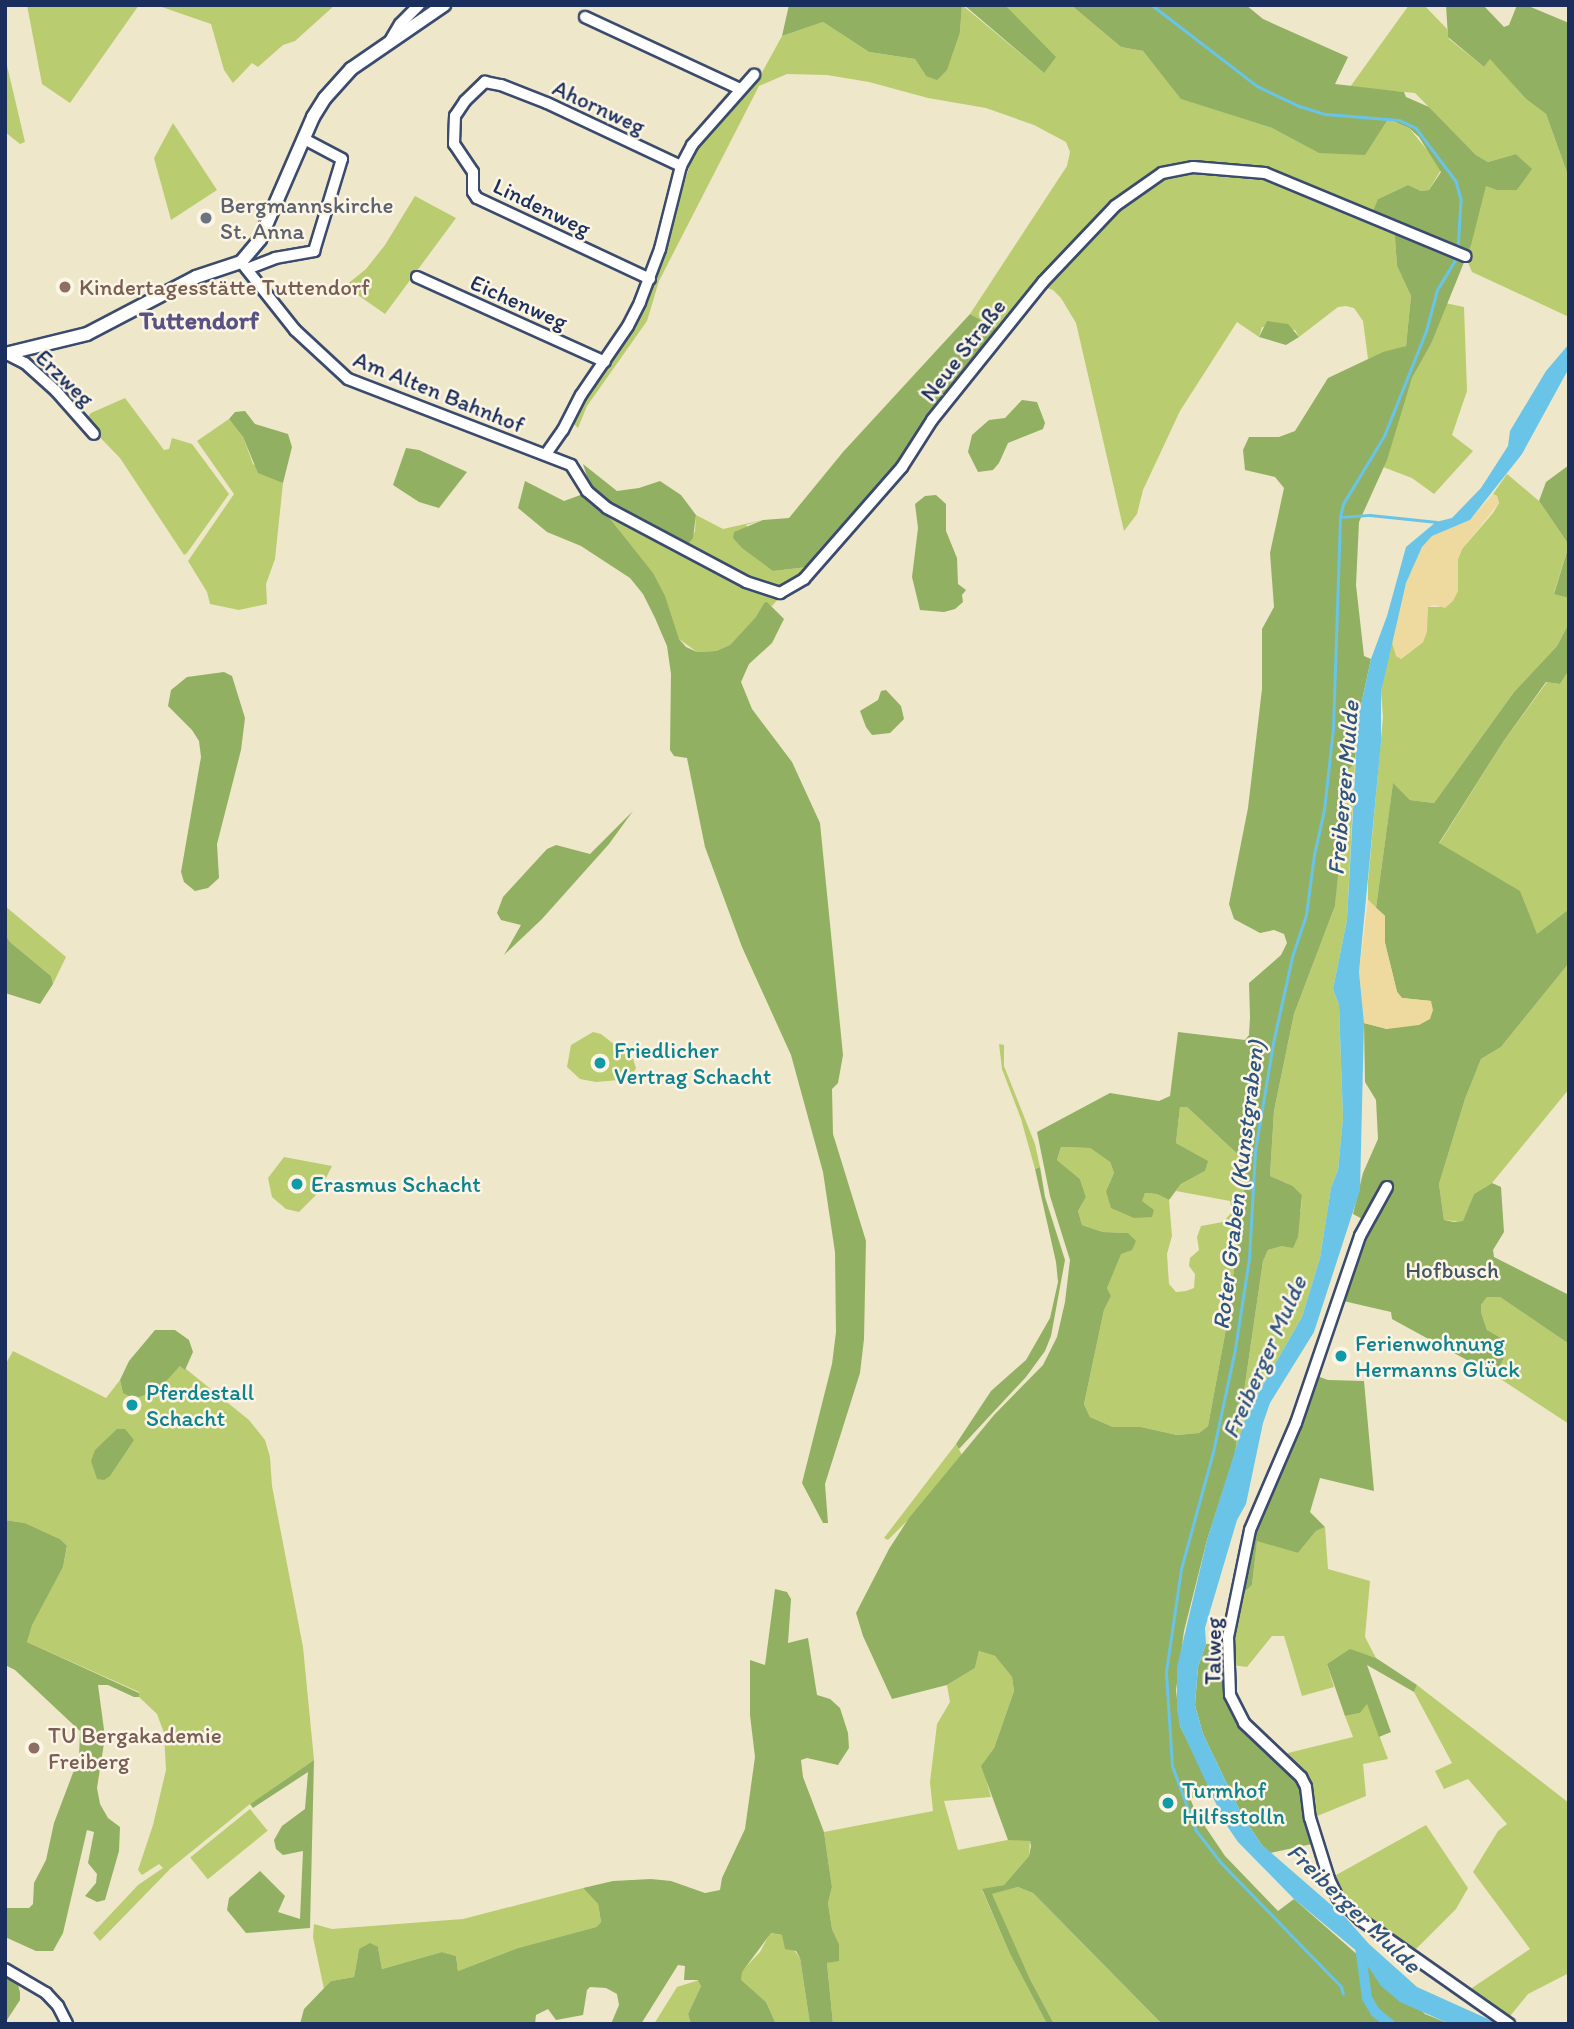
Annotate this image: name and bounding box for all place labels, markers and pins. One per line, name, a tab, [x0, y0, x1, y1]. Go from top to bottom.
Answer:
place label: Bergmannskirche St. Anna	[220, 191, 393, 245]
marker: Bergmannskirche St. Anna	[198, 210, 214, 226]
place label: Kindertagesstätte Tuttendorf	[79, 273, 368, 301]
marker: Kindertagesstätte Tuttendorf	[57, 279, 73, 295]
place label: Friedlicher Vertrag Schacht	[614, 1036, 772, 1090]
marker: Friedlicher Vertrag Schacht	[592, 1055, 608, 1071]
place label: Erasmus Schacht	[311, 1170, 481, 1198]
marker: Erasmus Schacht	[289, 1176, 305, 1192]
place label: Ferienwohnung Hermanns Glück	[1355, 1329, 1520, 1383]
marker: Ferienwohnung Hermanns Glück	[1333, 1348, 1349, 1364]
place label: Pferdestall Schacht	[146, 1378, 254, 1432]
marker: Pferdestall Schacht	[124, 1397, 140, 1413]
place label: TU Bergakademie Freiberg	[48, 1721, 222, 1775]
marker: TU Bergakademie Freiberg	[26, 1740, 42, 1756]
place label: Turmhof Hilfsstolln	[1182, 1776, 1285, 1830]
marker: Turmhof Hilfsstolln	[1160, 1795, 1176, 1811]

